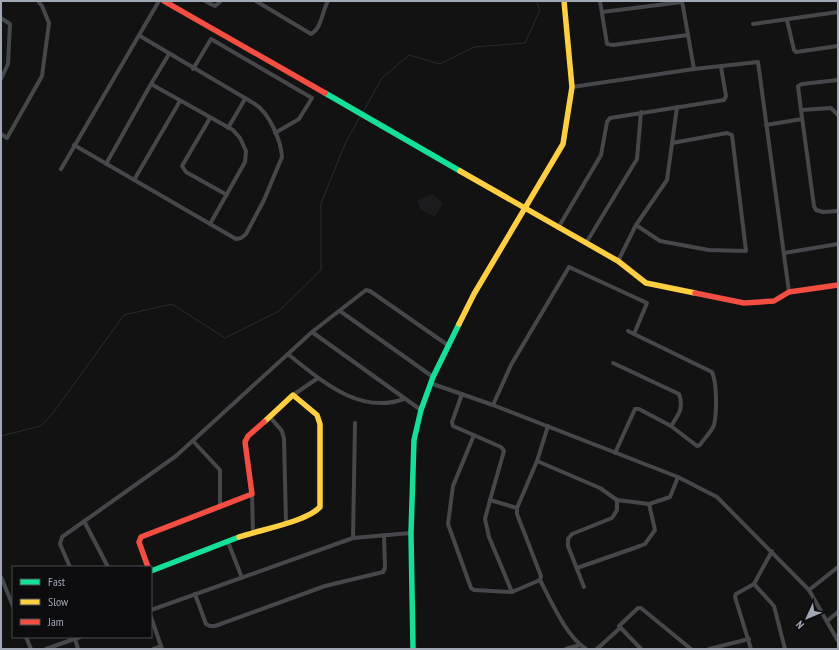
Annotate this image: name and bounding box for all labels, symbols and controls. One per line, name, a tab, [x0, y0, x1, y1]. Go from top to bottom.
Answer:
legend	[12, 566, 152, 638]
text: Fast	[48, 574, 66, 589]
text: Slow	[48, 594, 69, 609]
north arrow	[787, 598, 827, 638]
text: Jam	[47, 614, 64, 629]
text: N	[793, 618, 807, 632]

